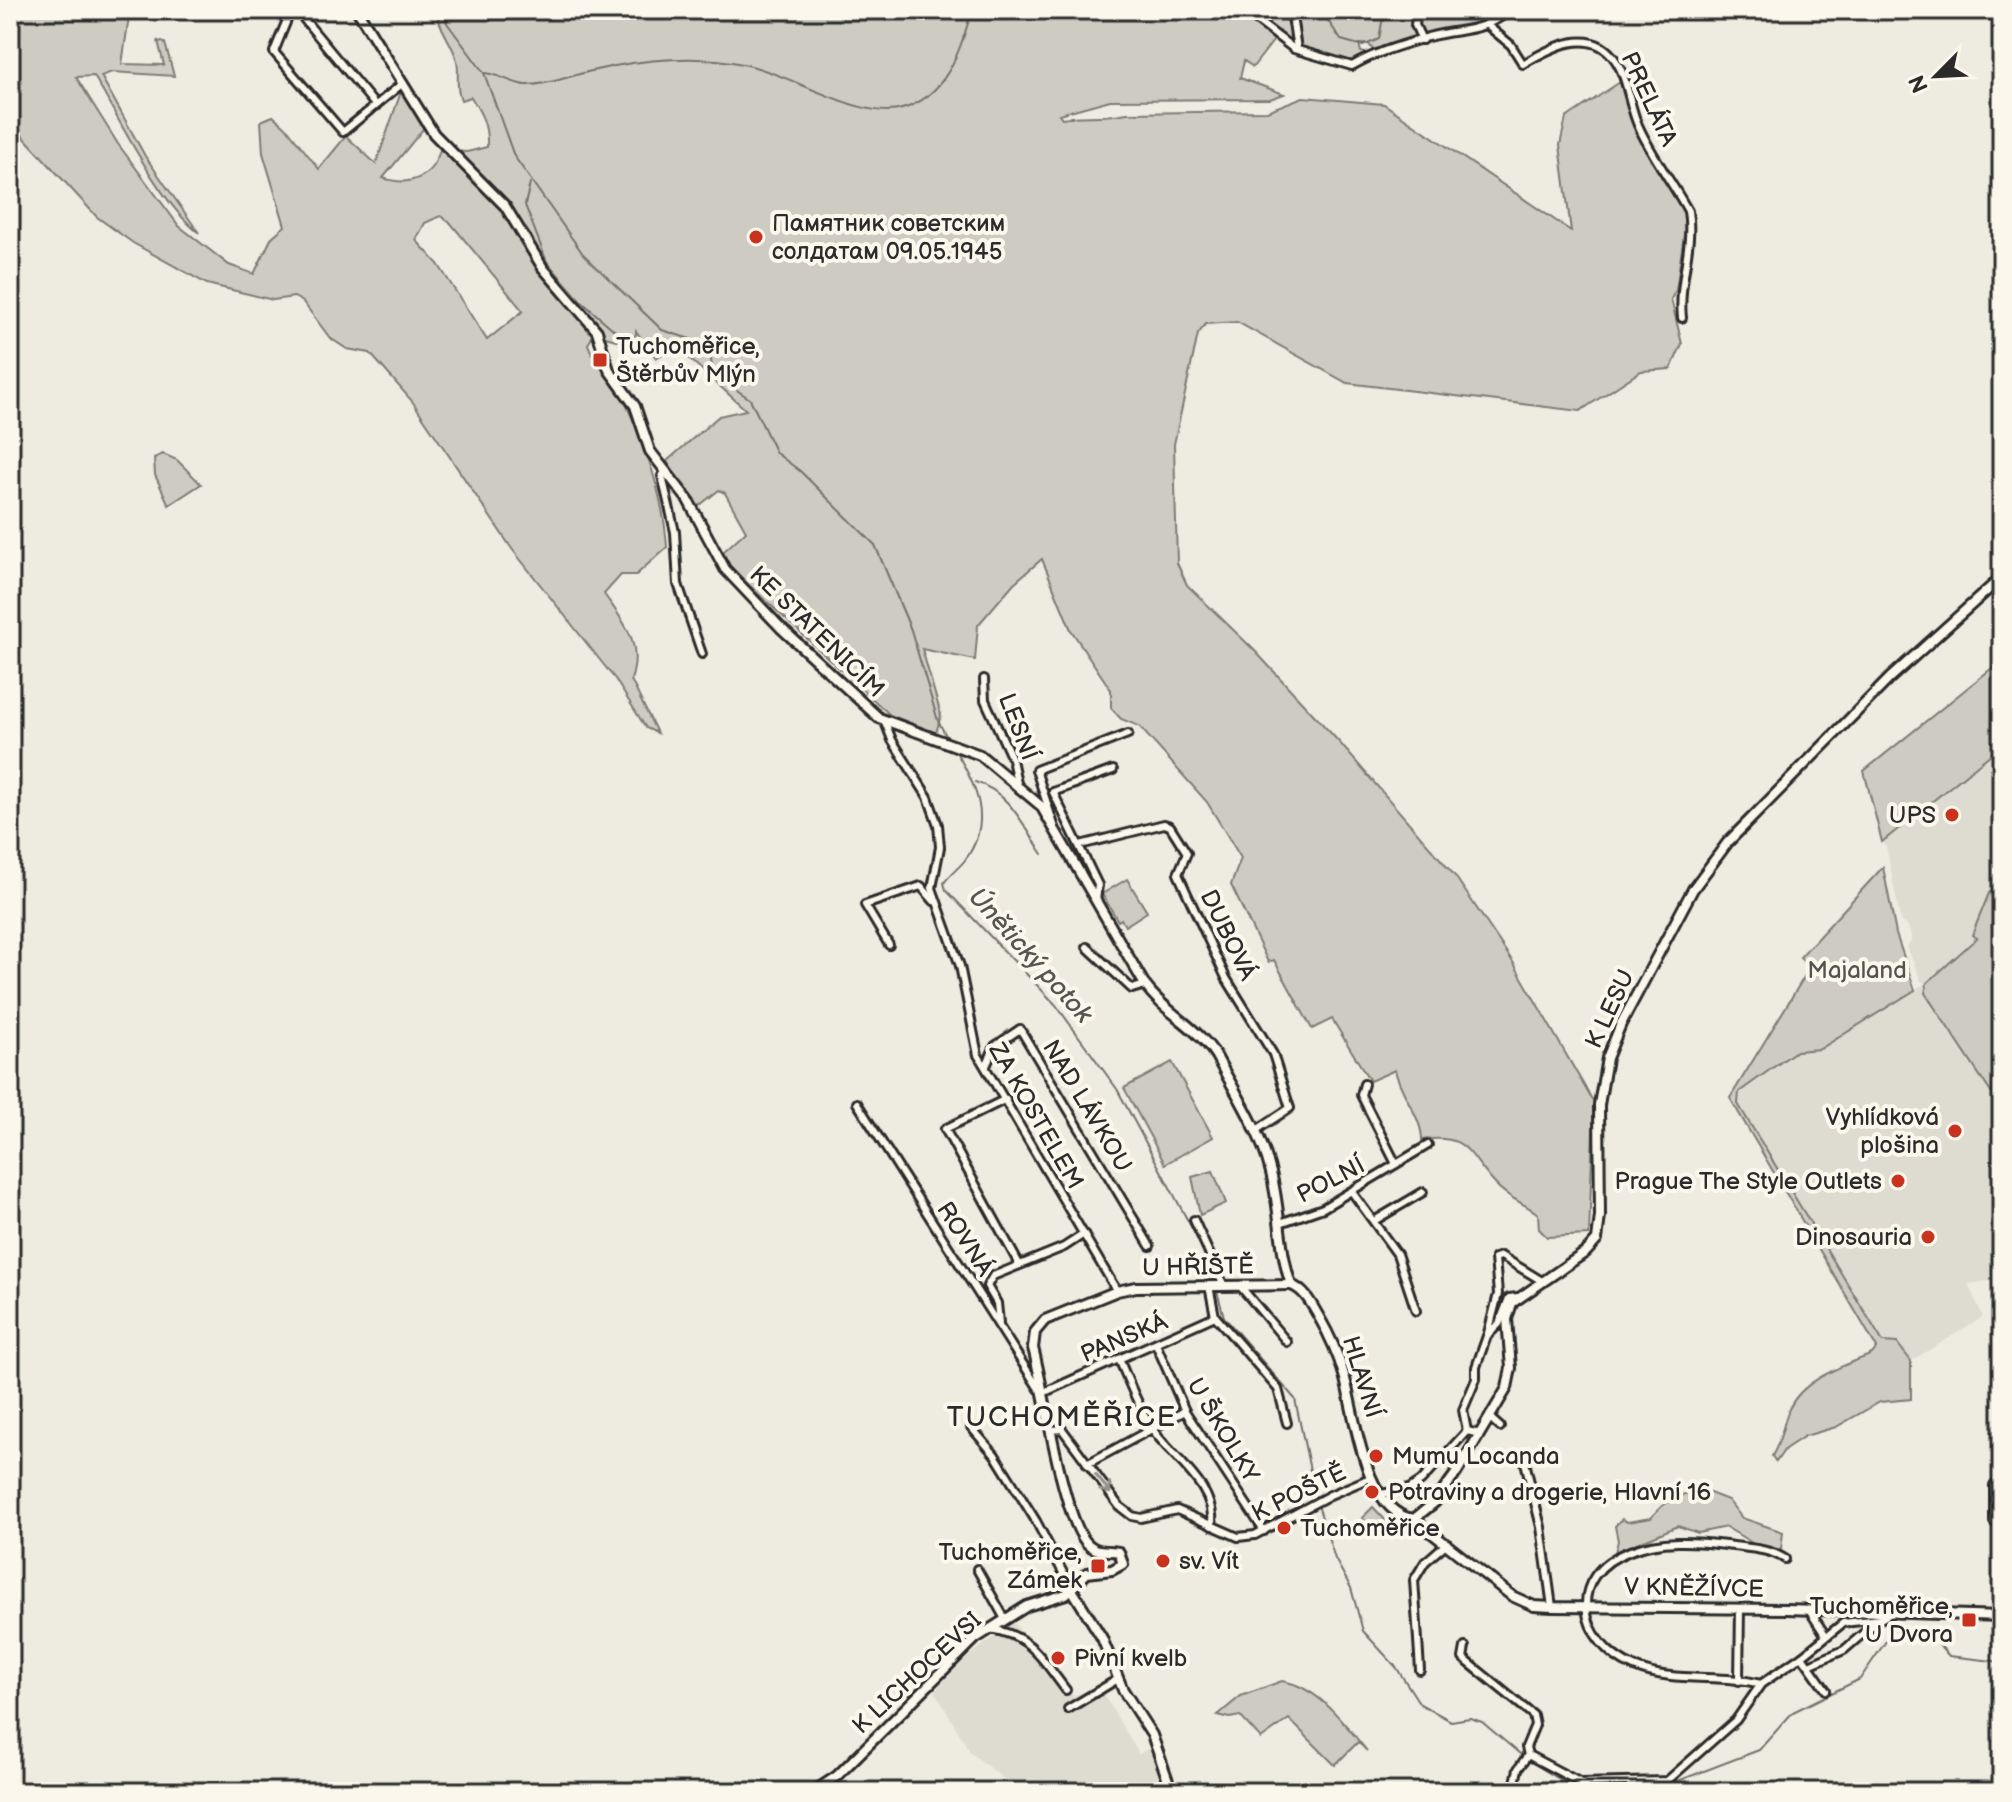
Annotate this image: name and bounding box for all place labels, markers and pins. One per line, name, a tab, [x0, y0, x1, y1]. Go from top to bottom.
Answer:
place label: Памятник советским солдатам 09.05.1945	[772, 209, 1005, 266]
marker: Памятник советским солдатам 09.05.1945	[747, 228, 765, 246]
place label: Tuchoměřice, Štěrbův Mlýn	[616, 332, 760, 389]
marker: Tuchoměřice, Štěrbův Mlýn	[591, 351, 609, 369]
place label: UPS	[1889, 801, 1936, 830]
marker: UPS	[1943, 806, 1961, 824]
place label: Vyhlídková plošina	[1826, 1103, 1939, 1160]
marker: Vyhlídková plošina	[1946, 1122, 1964, 1140]
place label: Prague The Style Outlets	[1615, 1167, 1882, 1196]
marker: Prague The Style Outlets	[1889, 1172, 1907, 1190]
place label: Dinosauria	[1795, 1223, 1912, 1252]
marker: Dinosauria	[1919, 1228, 1937, 1246]
place label: Mumu Locanda	[1392, 1442, 1560, 1471]
marker: Mumu Locanda	[1367, 1447, 1385, 1465]
place label: Potraviny a drogerie, Hlavní 16	[1388, 1478, 1711, 1507]
marker: Potraviny a drogerie, Hlavní 16	[1363, 1483, 1381, 1501]
place label: Tuchoměřice	[1300, 1514, 1440, 1543]
marker: Tuchoměřice	[1275, 1519, 1293, 1537]
place label: Tuchoměřice, Zámek	[938, 1538, 1082, 1595]
place label: sv. Vít	[1179, 1547, 1240, 1576]
marker: sv. Vít	[1154, 1552, 1172, 1570]
marker: Tuchoměřice, Zámek	[1089, 1557, 1107, 1575]
place label: Tuchoměřice, U Dvora	[1809, 1592, 1953, 1649]
marker: Tuchoměřice, U Dvora	[1960, 1611, 1978, 1629]
place label: Pivní kvelb	[1074, 1644, 1187, 1673]
marker: Pivní kvelb	[1049, 1649, 1067, 1667]

